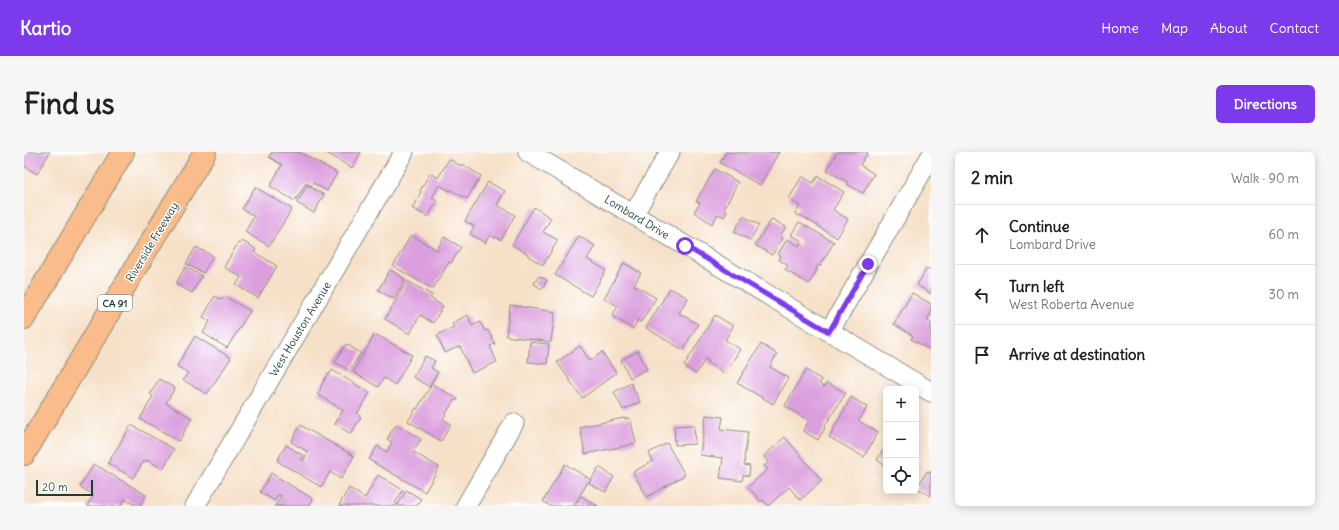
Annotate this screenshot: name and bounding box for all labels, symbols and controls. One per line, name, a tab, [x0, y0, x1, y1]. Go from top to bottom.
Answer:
text: Kartio	[20, 16, 72, 40]
text: Home	[1101, 19, 1139, 37]
text: Map	[1161, 19, 1188, 37]
text: About	[1210, 19, 1248, 37]
text: Contact	[1270, 19, 1319, 37]
button: Directions	[1216, 85, 1315, 123]
text: Find us	[24, 86, 115, 122]
text: 2 min	[971, 167, 1013, 189]
text: Walk · 90 m	[1231, 170, 1299, 187]
street label: Lombard Drive	[602, 192, 672, 242]
street label: Riverside Freeway	[123, 200, 181, 284]
text: Continue	[1009, 217, 1070, 236]
icon: ahead	[971, 224, 993, 246]
text: 60 m	[1268, 226, 1299, 243]
text: Lombard Drive	[1009, 236, 1096, 253]
route start	[676, 237, 694, 255]
route end	[859, 255, 877, 273]
text: Turn left	[1009, 277, 1064, 296]
street label: West Houston Avenue	[266, 279, 334, 379]
icon: left	[971, 284, 993, 306]
text: 30 m	[1269, 286, 1299, 303]
road number: CA 91	[98, 295, 132, 311]
text: West Roberta Avenue	[1009, 296, 1134, 313]
icon: arrive	[971, 344, 993, 366]
text: Arrive at destination	[1009, 345, 1145, 364]
map controls	[883, 386, 919, 494]
button: +	[883, 386, 919, 422]
button: −	[883, 422, 919, 458]
button: locate	[883, 458, 919, 494]
scale bar	[36, 478, 93, 497]
text: 20 m	[42, 480, 68, 494]

